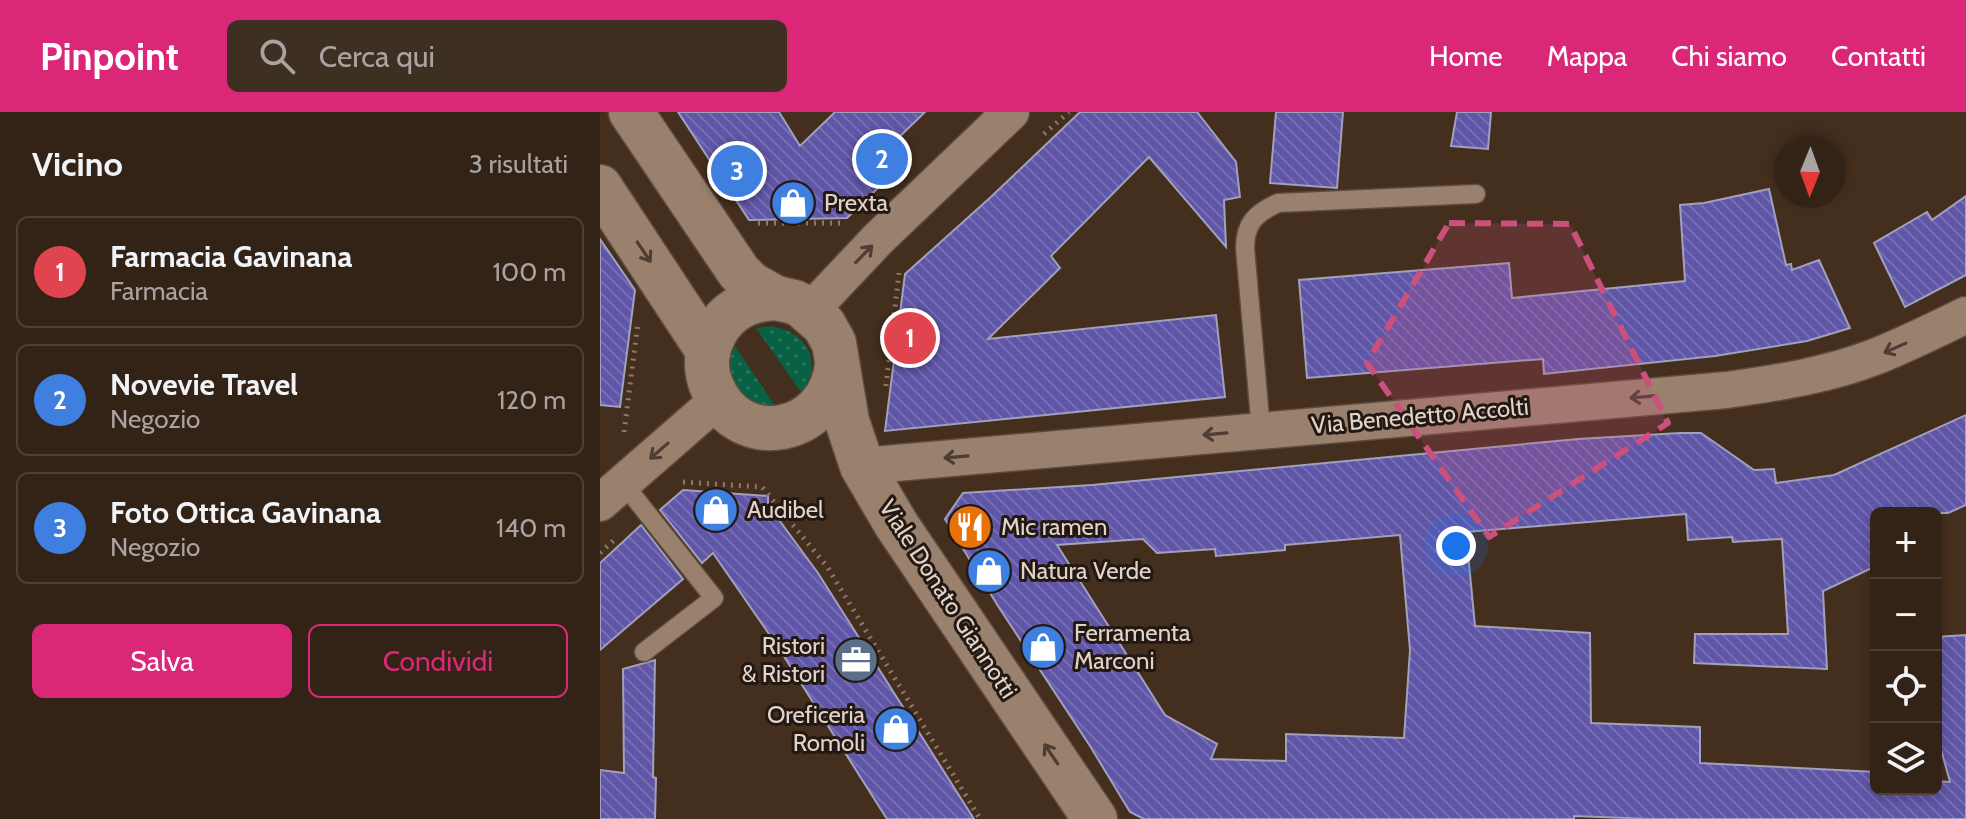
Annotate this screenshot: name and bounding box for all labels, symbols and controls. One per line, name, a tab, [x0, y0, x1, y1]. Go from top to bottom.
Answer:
search box	[227, 20, 787, 92]
text: Pinpoint	[40, 33, 179, 80]
icon: search	[255, 34, 299, 78]
text: Cerca qui	[319, 38, 435, 75]
text: Home	[1429, 39, 1503, 73]
text: Mappa	[1547, 39, 1627, 73]
text: Chi siamo	[1671, 39, 1787, 73]
text: Contatti	[1831, 39, 1926, 73]
pin: 2	[856, 129, 908, 189]
north arrow	[1774, 136, 1846, 208]
pin: 3	[711, 141, 763, 201]
text: Vicino	[32, 143, 123, 185]
text: 3 risultati	[469, 148, 568, 180]
shop icon: Prexta	[769, 179, 817, 227]
place label: Prexta	[824, 188, 888, 217]
text: Farmacia Gavinana	[110, 238, 352, 275]
one-way arrow	[636, 240, 652, 262]
one-way arrow	[854, 245, 872, 265]
text: 1	[55, 256, 65, 288]
text: 100 m	[493, 256, 566, 288]
text: Farmacia	[110, 275, 208, 307]
pin: 1	[884, 308, 936, 368]
one-way arrow	[1884, 341, 1908, 356]
text: Novevie Travel	[110, 366, 298, 403]
text: 2	[53, 384, 67, 416]
text: 120 m	[497, 384, 566, 416]
one-way arrow	[1629, 390, 1655, 405]
street label: Via Benedetto Accolti	[1310, 392, 1530, 439]
text: Negozio	[110, 403, 200, 435]
one-way arrow	[1202, 427, 1229, 442]
one-way arrow	[650, 442, 670, 460]
one-way arrow	[943, 450, 970, 465]
shop icon: Audibel	[692, 486, 740, 534]
text: Foto Ottica Gavinana	[110, 494, 381, 531]
street label: Viale Donato Giannotti	[873, 494, 1024, 704]
place label: Audibel	[747, 495, 824, 524]
restaurant icon: Mic ramen	[946, 503, 994, 551]
map controls	[1870, 507, 1942, 795]
button: +	[1870, 507, 1942, 579]
text: 3	[53, 512, 67, 544]
text: 140 m	[496, 512, 566, 544]
place label: Mic ramen	[1001, 512, 1107, 541]
your location	[1436, 526, 1476, 566]
text: Negozio	[110, 531, 200, 563]
shop icon: Natura Verde	[965, 547, 1013, 595]
place label: Natura Verde	[1020, 556, 1151, 585]
button: −	[1870, 579, 1942, 651]
place label: Ferramenta Marconi	[1074, 618, 1191, 675]
shop icon: Ferramenta Marconi	[1019, 623, 1067, 671]
button: Salva	[32, 624, 292, 698]
button: Condividi	[308, 624, 568, 698]
place label: Ristori & Ristori	[742, 631, 825, 688]
office icon: Ristori & Ristori	[832, 636, 880, 684]
button: locate	[1870, 651, 1942, 723]
place label: Oreficeria Romoli	[767, 700, 865, 757]
shop icon: Oreficeria Romoli	[872, 705, 920, 753]
button: layers	[1870, 723, 1942, 795]
one-way arrow	[1043, 744, 1059, 766]

